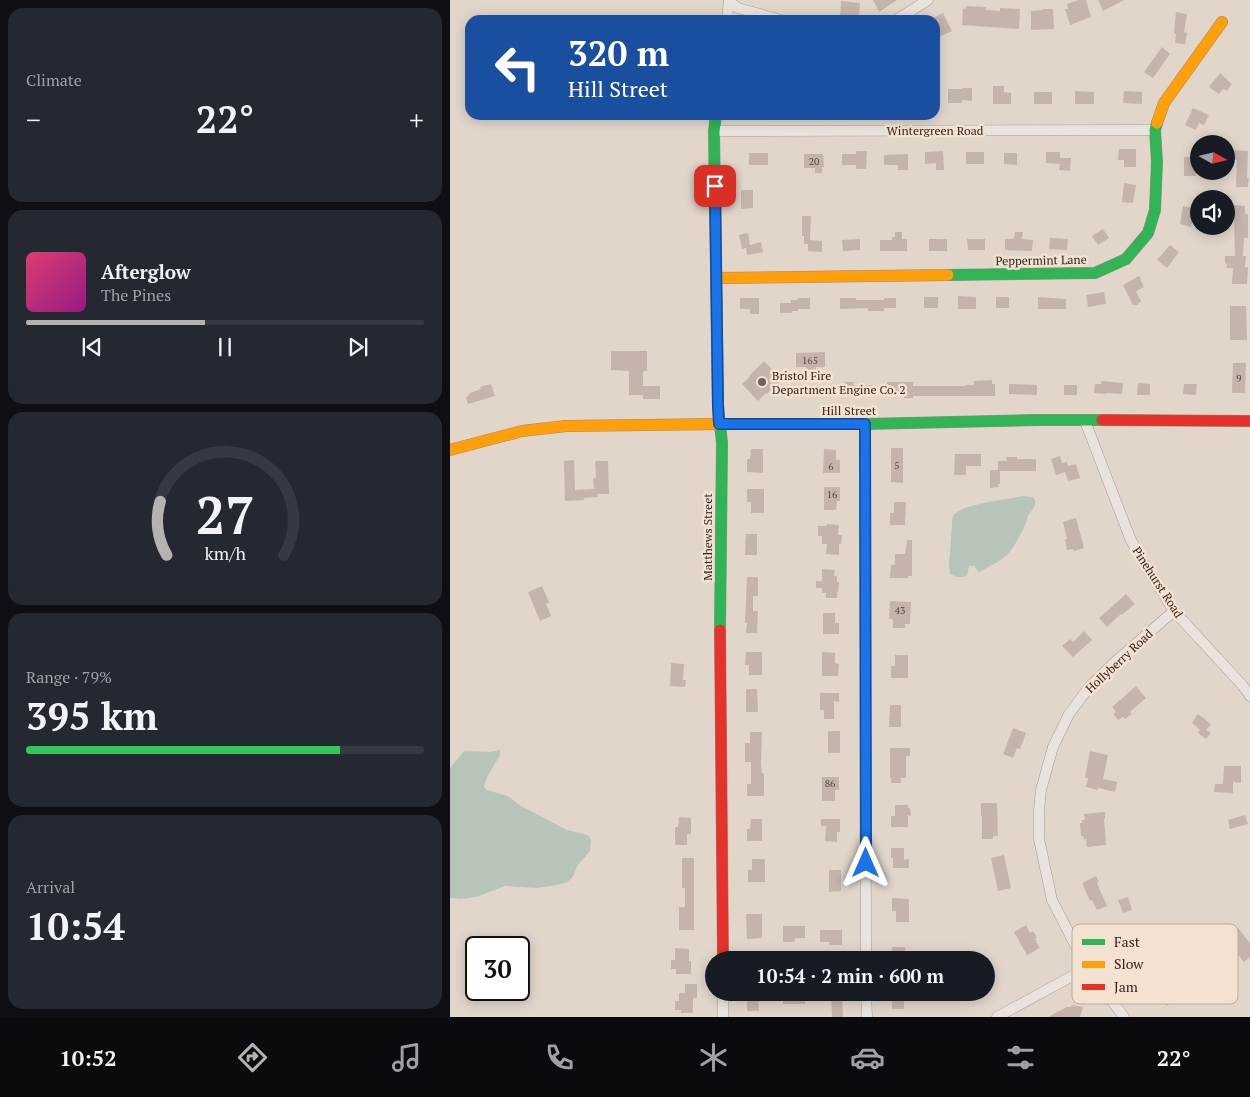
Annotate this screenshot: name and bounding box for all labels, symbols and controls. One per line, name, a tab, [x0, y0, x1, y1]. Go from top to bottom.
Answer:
text: 320 m	[568, 30, 669, 76]
icon: left	[485, 35, 550, 100]
text: Climate	[26, 69, 82, 91]
text: Hill Street	[568, 74, 668, 103]
text: 22°	[196, 94, 254, 144]
text: −	[26, 101, 41, 138]
text: +	[409, 101, 424, 138]
street label: Wintergreen Road	[887, 123, 984, 138]
north arrow	[1190, 135, 1235, 180]
map controls	[1190, 135, 1235, 235]
house number: 20	[809, 155, 819, 168]
pin	[694, 165, 736, 207]
icon: arrive	[701, 172, 729, 200]
button: sound	[1190, 190, 1235, 235]
street label: Peppermint Lane	[995, 252, 1087, 268]
text: Afterglow	[101, 259, 191, 284]
text: The Pines	[101, 284, 171, 306]
icon: previous	[78, 333, 106, 361]
icon: pause	[211, 333, 239, 361]
icon: next	[344, 333, 372, 361]
house number: 165	[802, 354, 818, 367]
place label: Bristol Fire Department Engine Co. 2	[772, 368, 906, 397]
house number: 9	[1236, 372, 1242, 385]
marker: Bristol Fire Department Engine Co. 2	[756, 376, 768, 388]
street label: Hill Street	[822, 403, 877, 418]
house number: 5	[894, 459, 900, 472]
house number: 6	[828, 460, 834, 473]
text: 27	[196, 480, 254, 549]
house number: 16	[827, 488, 838, 501]
street label: Matthews Street	[700, 493, 715, 581]
text: km/h	[204, 541, 246, 565]
street label: Pinehurst Road	[1129, 544, 1187, 621]
house number: 43	[895, 604, 905, 617]
street label: Hollyberry Road	[1082, 626, 1156, 696]
text: Range · 79%	[26, 666, 112, 688]
text: 395 km	[26, 691, 158, 741]
house number: 86	[825, 777, 836, 790]
position arrow	[839, 836, 891, 888]
text: Arrival	[26, 876, 75, 898]
text: 10:54	[26, 901, 125, 951]
legend	[1072, 924, 1238, 1004]
text: Fast	[1114, 932, 1141, 951]
speed limit sign: 30	[465, 936, 530, 1001]
text: Slow	[1114, 954, 1144, 973]
text: 10:54 · 2 min · 600 m	[756, 963, 944, 988]
text: Jam	[1114, 977, 1138, 996]
icon: directions	[235, 1040, 270, 1075]
icon: music	[389, 1040, 424, 1075]
icon: phone	[542, 1040, 577, 1075]
icon: climate	[696, 1040, 731, 1075]
icon: car	[850, 1040, 885, 1075]
icon: filters	[1003, 1040, 1038, 1075]
text: 10:52	[59, 1043, 117, 1072]
text: 22°	[1157, 1043, 1191, 1072]

